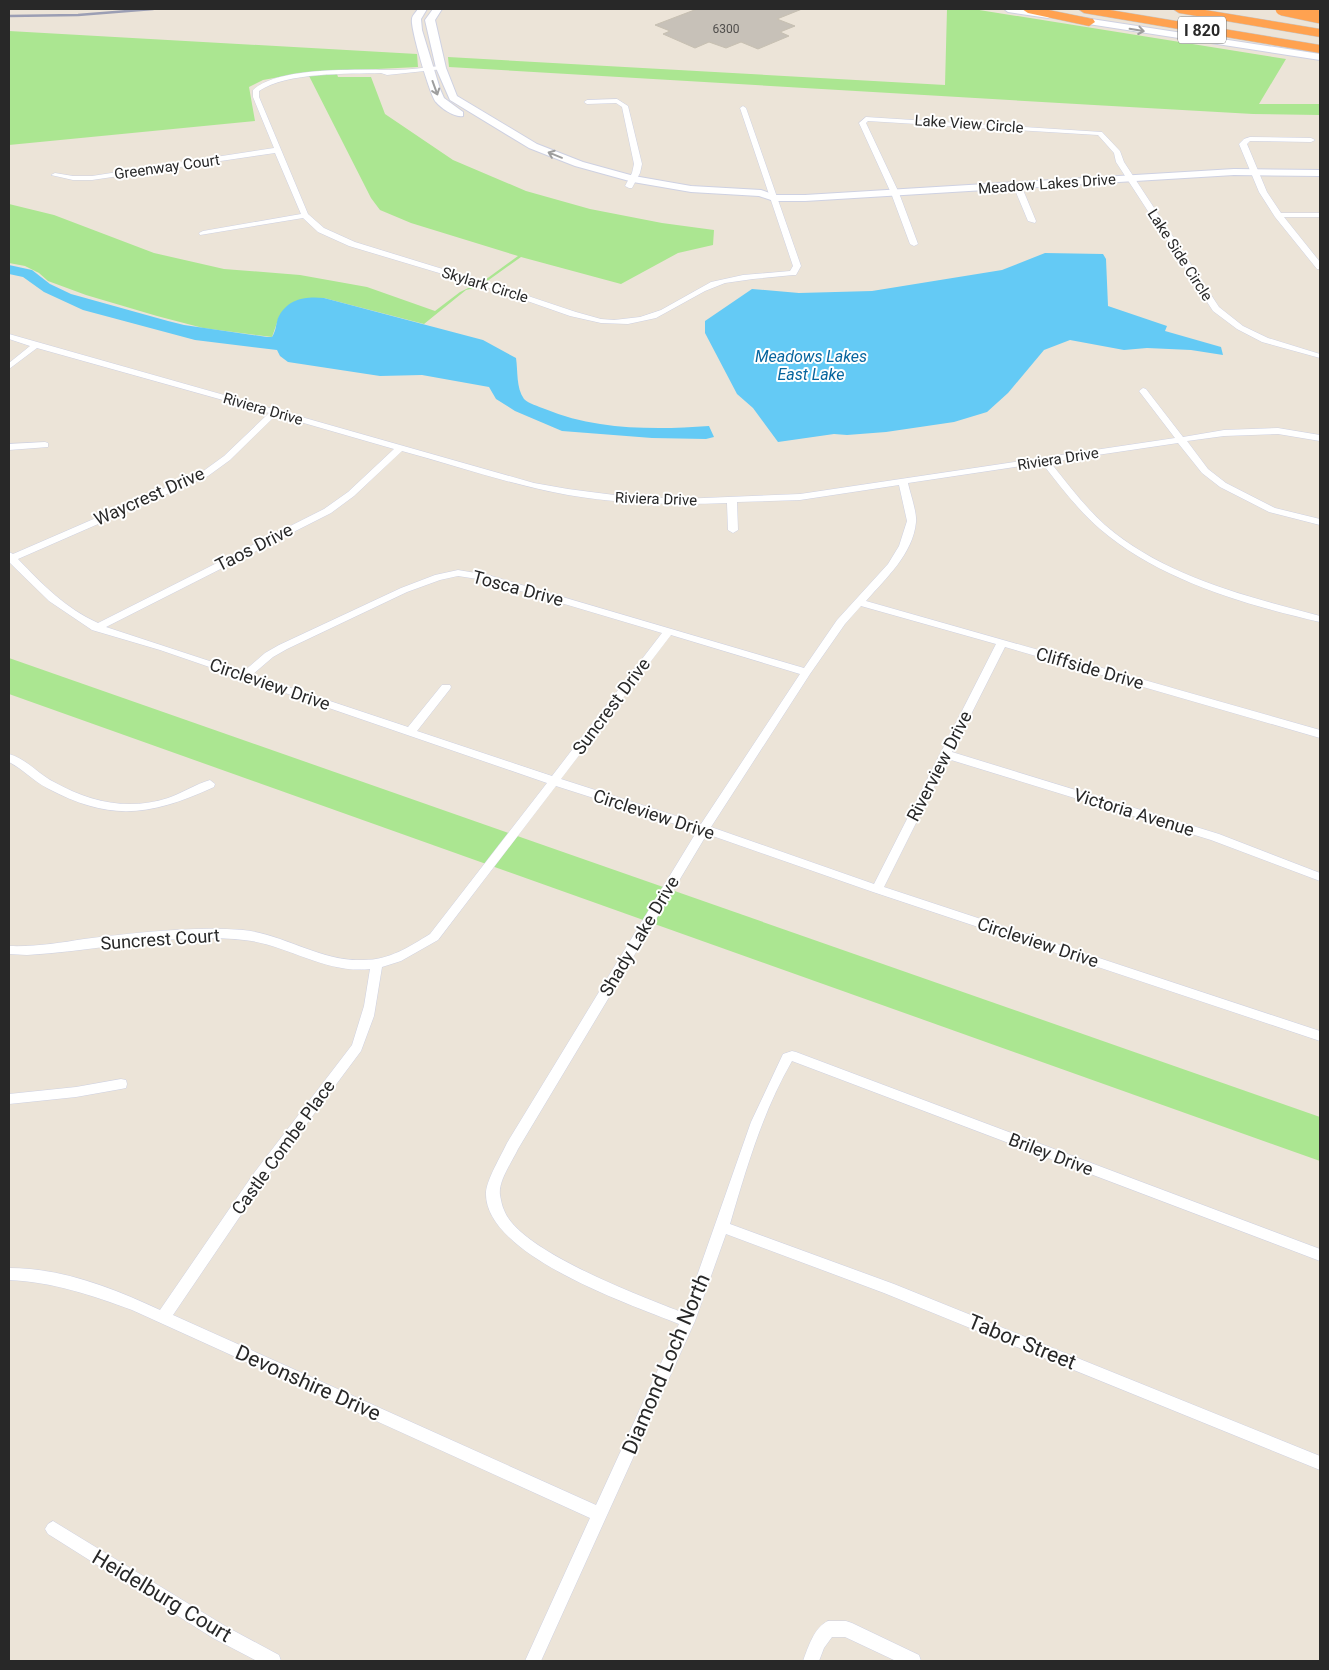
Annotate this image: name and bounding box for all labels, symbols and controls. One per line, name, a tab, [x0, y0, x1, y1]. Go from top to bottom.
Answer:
road number: I 820	[1178, 16, 1226, 44]
house number: 6300	[713, 22, 740, 36]
one-way arrow	[1129, 25, 1145, 35]
one-way arrow	[431, 80, 440, 95]
street label: Lake View Circle	[914, 111, 1024, 137]
one-way arrow	[548, 150, 563, 160]
street label: Greenway Court	[113, 151, 221, 183]
street label: Meadow Lakes Drive	[978, 170, 1117, 198]
street label: Lake Side Circle	[1144, 206, 1216, 304]
street label: Skylark Circle	[440, 263, 531, 307]
water label: Meadows Lakes East Lake	[755, 347, 867, 384]
street label: Riviera Drive	[221, 389, 305, 429]
street label: Riviera Drive	[1016, 444, 1100, 474]
street label: Waycrest Drive	[90, 462, 208, 530]
street label: Riviera Drive	[615, 489, 697, 509]
street label: Taos Drive	[212, 519, 296, 575]
street label: Tosca Drive	[470, 566, 566, 610]
street label: Cliffside Drive	[1034, 643, 1146, 693]
street label: Circleview Drive	[207, 654, 333, 714]
street label: Suncrest Drive	[568, 654, 654, 758]
street label: Riverview Drive	[902, 707, 976, 825]
street label: Circleview Drive	[591, 784, 717, 844]
street label: Victoria Avenue	[1071, 784, 1197, 840]
street label: Shady Lake Drive	[595, 872, 683, 1000]
street label: Circleview Drive	[975, 912, 1101, 972]
street label: Suncrest Court	[100, 924, 220, 954]
street label: Castle Combe Place	[227, 1076, 339, 1218]
street label: Briley Drive	[1006, 1128, 1096, 1180]
street label: Diamond Loch North	[617, 1270, 715, 1458]
street label: Tabor Street	[965, 1309, 1080, 1375]
street label: Devonshire Drive	[232, 1340, 384, 1426]
street label: Heidelburg Court	[88, 1545, 236, 1647]

